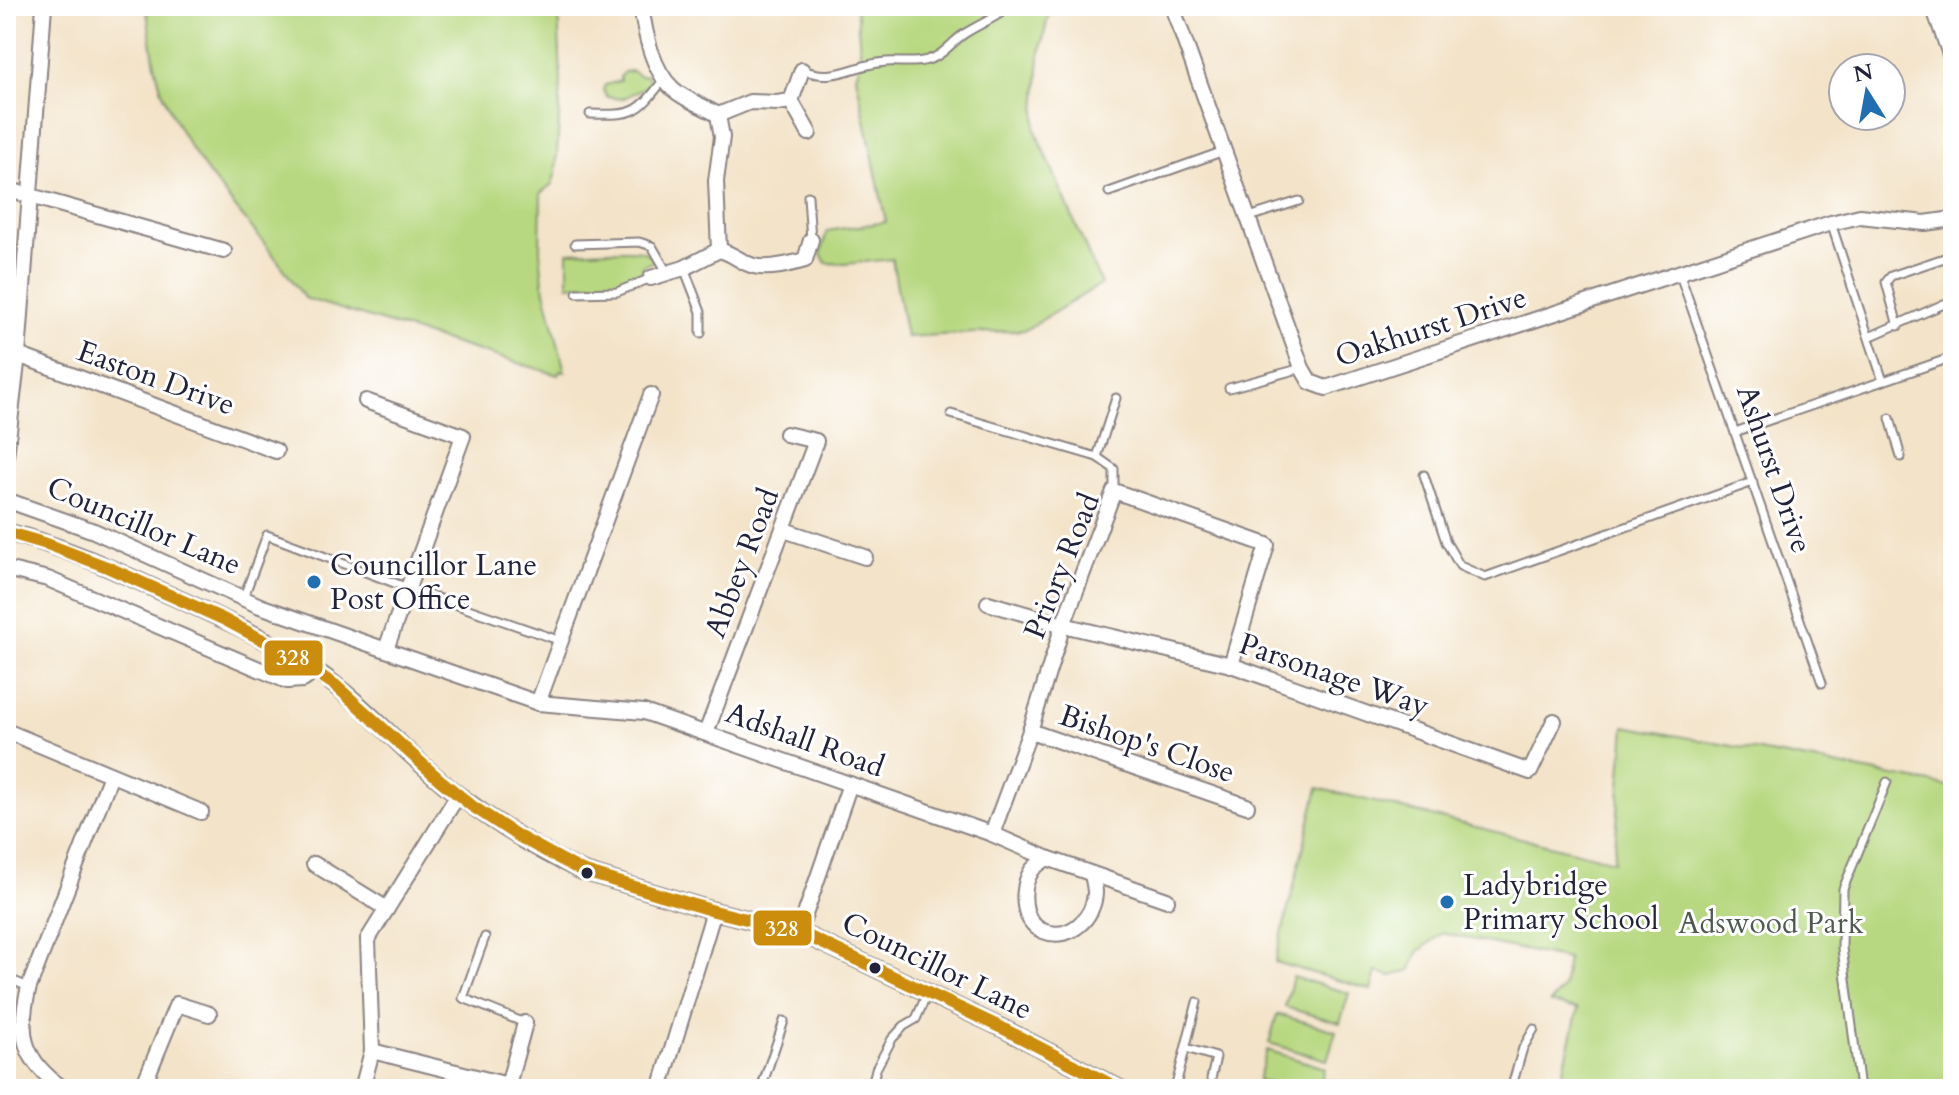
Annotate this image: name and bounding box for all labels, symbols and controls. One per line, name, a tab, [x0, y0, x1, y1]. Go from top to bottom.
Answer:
north arrow	[1827, 52, 1907, 132]
text: N	[1851, 57, 1876, 90]
street label: Oakhurst Drive	[1330, 277, 1532, 377]
street label: Easton Drive	[72, 331, 240, 425]
street label: Ashurst Drive	[1726, 379, 1822, 559]
street label: Councillor Lane	[41, 467, 247, 585]
street label: Abbey Road	[695, 482, 789, 644]
street label: Priory Road	[1014, 487, 1110, 645]
place label: Councillor Lane Post Office	[330, 545, 537, 620]
marker: Councillor Lane Post Office	[305, 573, 323, 591]
street label: Parsonage Way	[1234, 623, 1435, 727]
line badge: 328	[263, 639, 324, 677]
text: 328	[276, 643, 310, 673]
street label: Adshall Road	[720, 692, 890, 788]
street label: Bishop's Close	[1054, 695, 1240, 793]
unlabelled marker	[579, 865, 595, 881]
place label: Ladybridge Primary School	[1463, 865, 1659, 940]
marker: Ladybridge Primary School	[1438, 893, 1456, 911]
street label: Councillor Lane	[835, 902, 1039, 1030]
park label: Adswood Park	[1678, 903, 1864, 944]
line badge: 328	[752, 909, 813, 947]
text: 328	[765, 914, 799, 944]
unlabelled marker	[867, 960, 883, 976]

